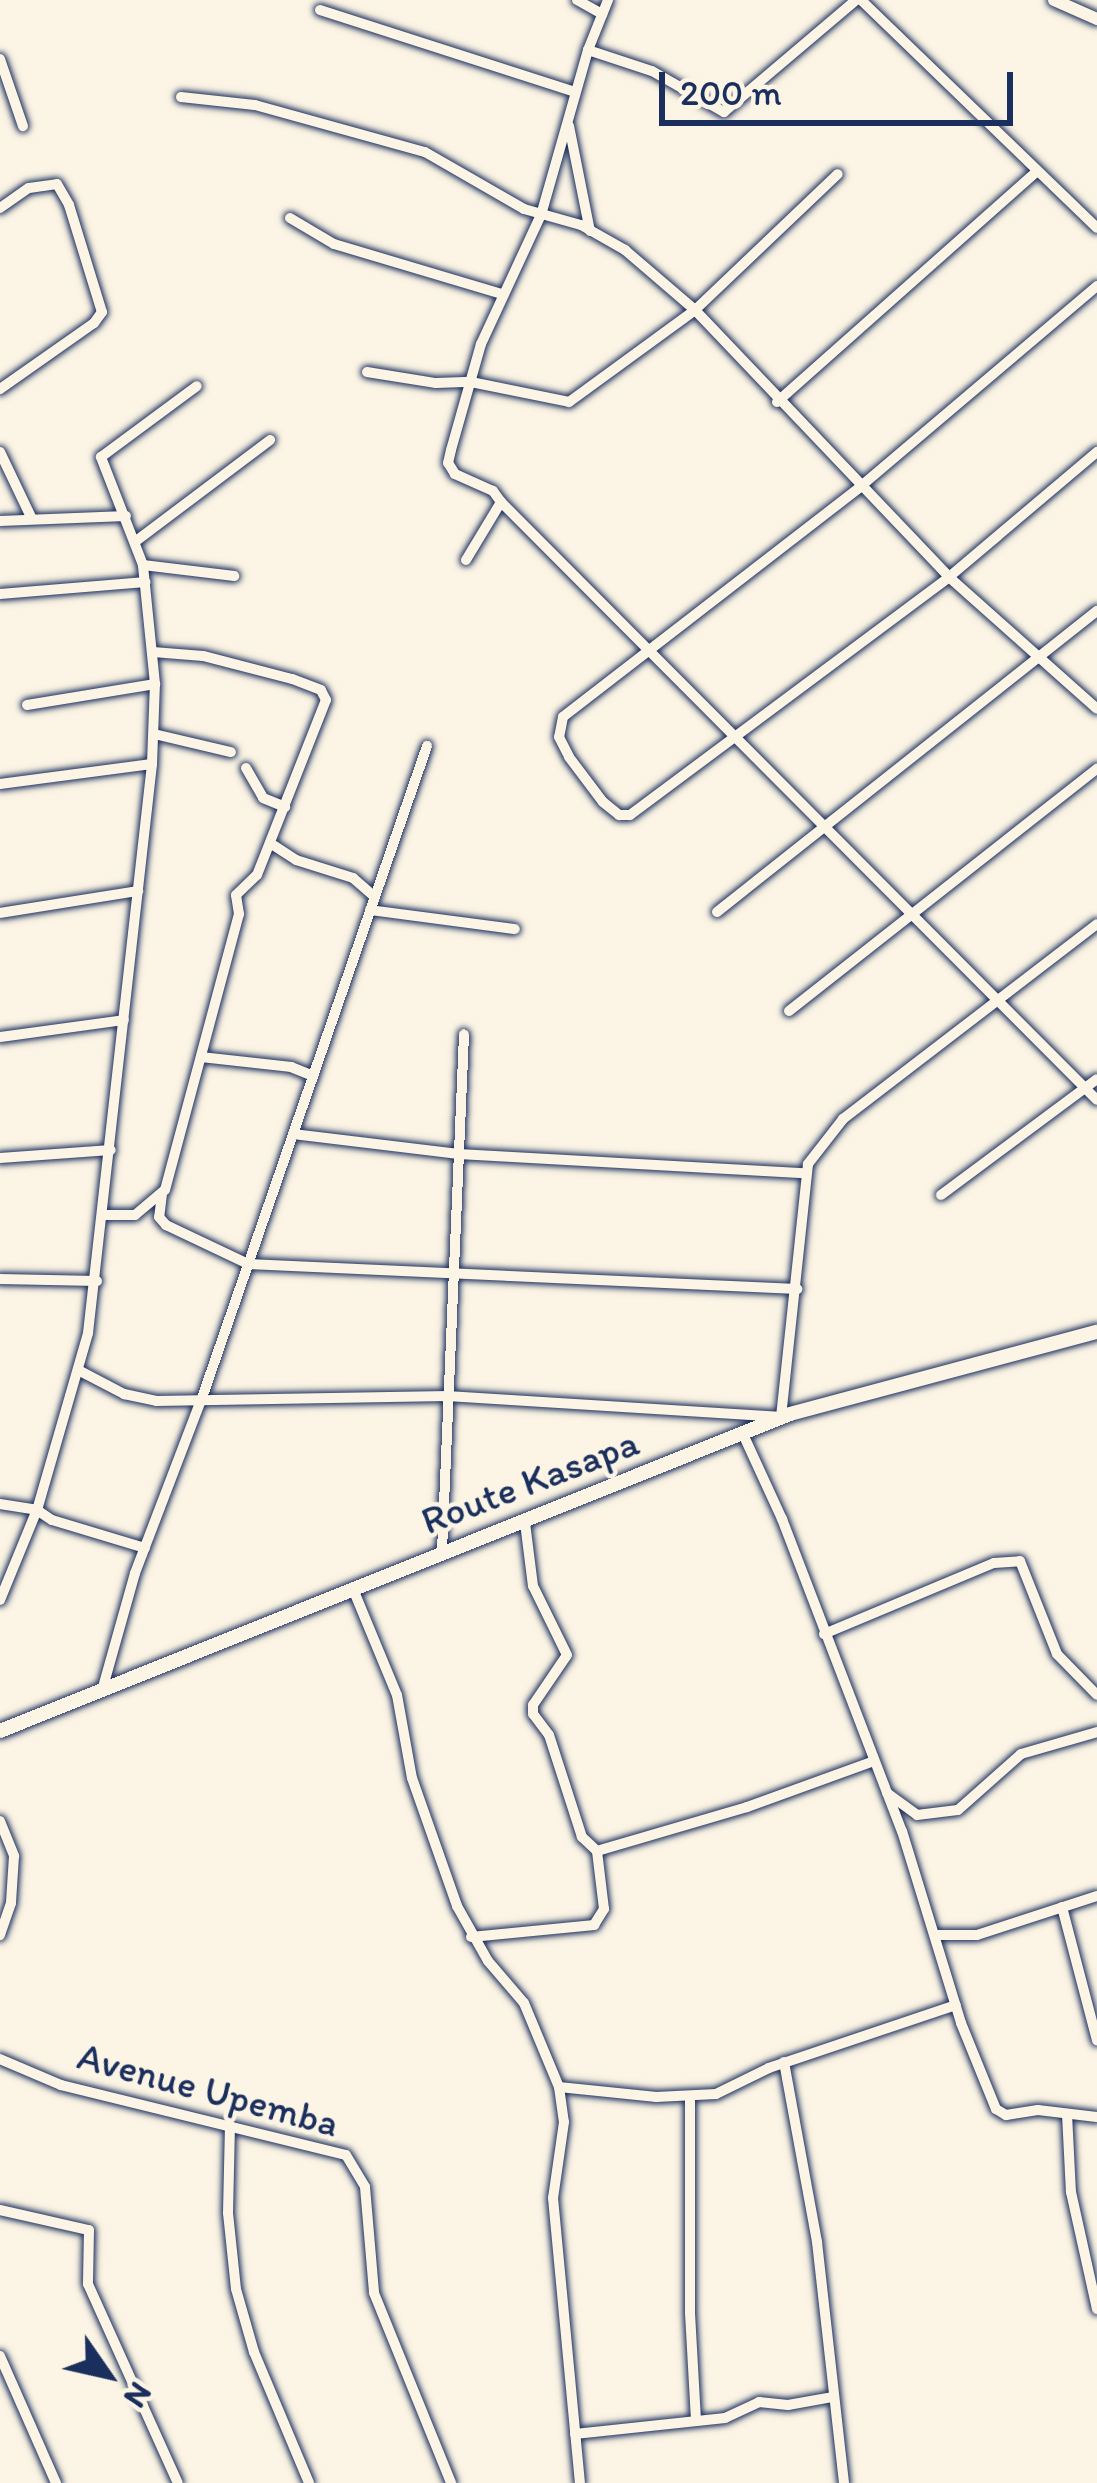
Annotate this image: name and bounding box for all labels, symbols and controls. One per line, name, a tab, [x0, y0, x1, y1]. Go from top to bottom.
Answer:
scale bar	[665, 48, 1019, 122]
text: 200 m	[680, 71, 782, 114]
street label: Route Kasapa	[415, 1419, 645, 1545]
street label: Avenue Upemba	[73, 2033, 343, 2147]
north arrow	[48, 2315, 168, 2435]
text: N	[116, 2375, 161, 2416]

